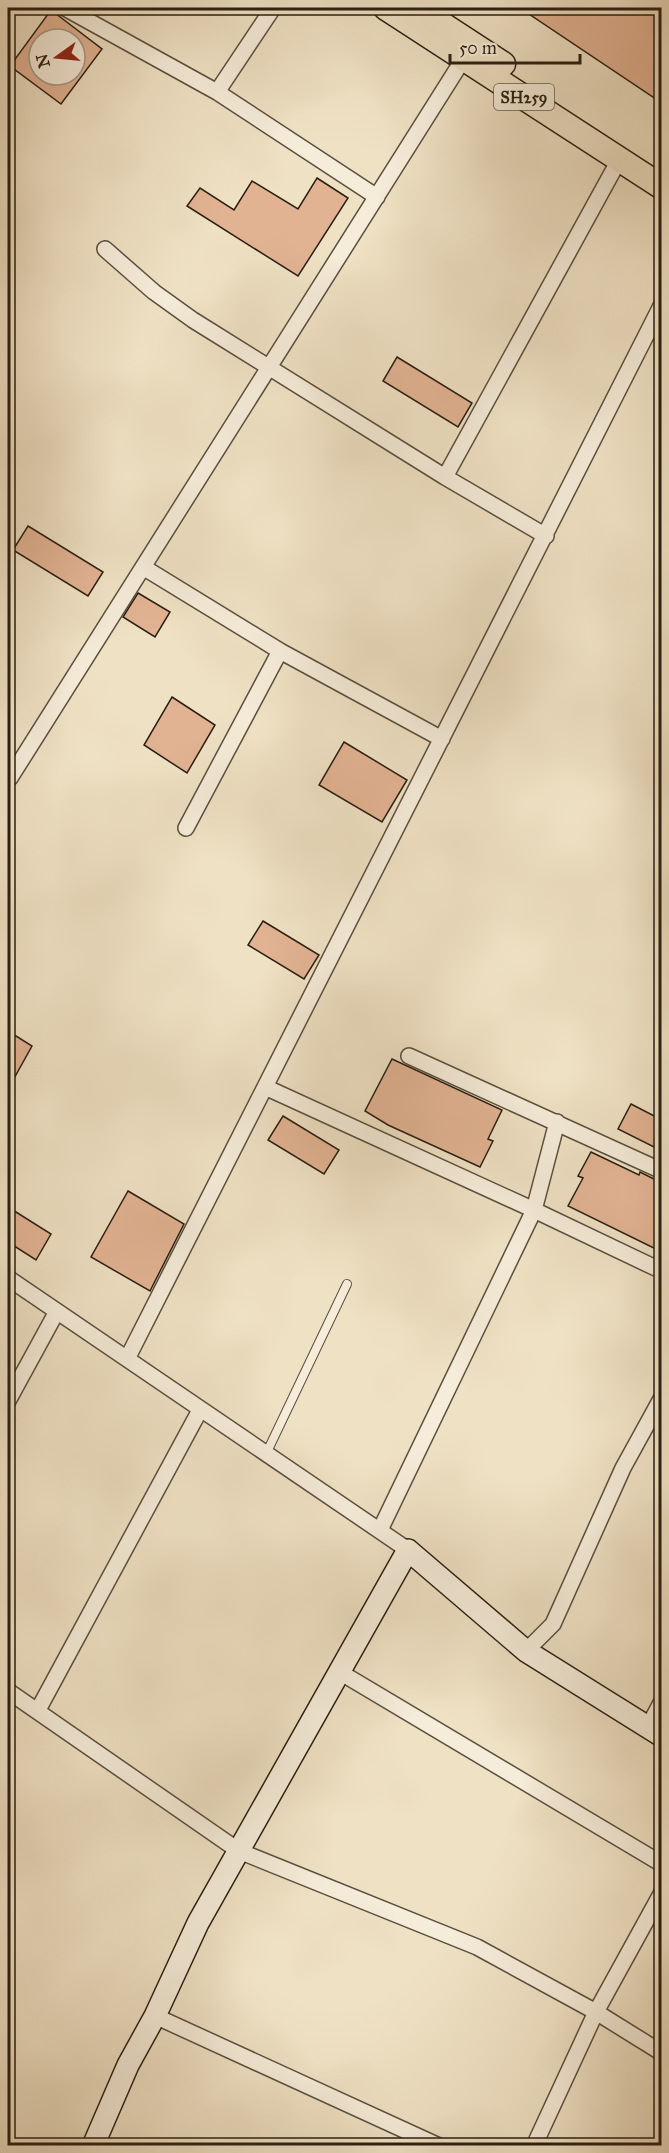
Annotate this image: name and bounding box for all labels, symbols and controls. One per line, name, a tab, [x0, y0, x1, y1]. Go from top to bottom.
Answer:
north arrow	[27, 27, 87, 87]
scale bar	[450, 27, 580, 65]
text: 50 m	[459, 37, 497, 59]
text: N	[32, 51, 54, 70]
road number: SH259	[494, 84, 554, 110]

